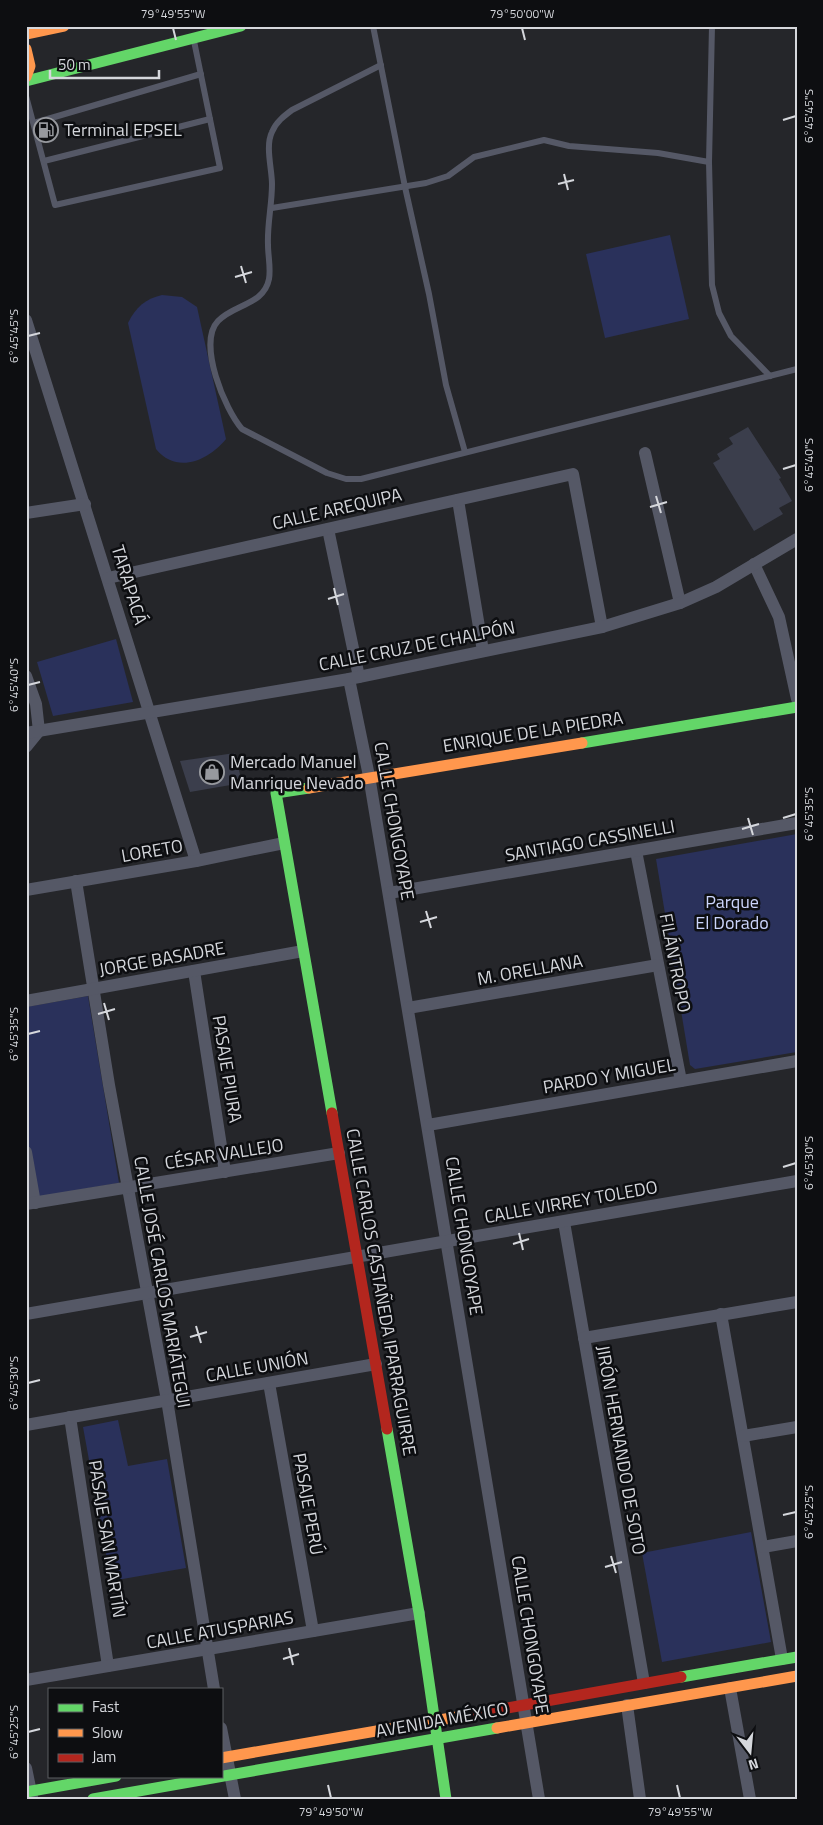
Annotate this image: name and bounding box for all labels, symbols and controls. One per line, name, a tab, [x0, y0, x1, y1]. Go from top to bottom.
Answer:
text: 79°49'55"W	[141, 4, 206, 23]
text: 79°50'00"W	[490, 4, 555, 23]
scale bar	[50, 48, 159, 80]
text: 50 m	[58, 53, 91, 76]
text: 6°45'45"S	[799, 89, 818, 143]
place label: Terminal EPSEL	[64, 116, 182, 143]
fuel station icon: Terminal EPSEL	[33, 117, 59, 143]
text: 6°45'45"S	[4, 309, 23, 363]
text: 6°45'40"S	[799, 438, 818, 492]
street label: CALLE AREQUIPA	[270, 480, 405, 537]
street label: TARAPACÁ	[105, 542, 154, 628]
street label: CALLE CRUZ DE CHALPÓN	[317, 613, 517, 678]
text: 6°45'40"S	[4, 658, 23, 712]
street label: ENRIQUE DE LA PIEDRA	[441, 704, 625, 759]
street label: CALLE CHONGOYAPE	[367, 740, 422, 902]
place label: Mercado Manuel Manrique Nevado	[230, 748, 364, 796]
shop icon: Mercado Manuel Manrique Nevado	[199, 759, 225, 785]
text: 6°45'35"S	[799, 787, 818, 841]
street label: SANTIAGO CASSINELLI	[503, 812, 677, 869]
street label: LORETO	[119, 832, 185, 869]
park label: Parque El Dorado	[695, 888, 769, 936]
street label: FILÁNTROPO	[653, 911, 698, 1015]
street label: JORGE BASADRE	[97, 934, 227, 983]
street label: M. ORELLANA	[475, 947, 585, 992]
text: 6°45'35"S	[4, 1007, 23, 1061]
street label: PASAJE PIURA	[206, 1013, 249, 1125]
street label: PARDO Y MIGUEL	[541, 1051, 678, 1100]
street label: CALLE CARLOS CASTAÑEDA IPARRAGUIRRE	[339, 1126, 424, 1458]
street label: CÉSAR VALLEJO	[163, 1131, 285, 1176]
text: 6°45'30"S	[799, 1136, 818, 1190]
street label: CALLE JOSÉ CARLOS MARIÁTEGUI	[127, 1154, 198, 1410]
street label: CALLE CHONGOYAPE	[439, 1155, 490, 1317]
street label: CALLE VIRREY TOLEDO	[482, 1173, 660, 1230]
street label: JIRÓN HERNANDO DE SOTO	[590, 1343, 653, 1557]
street label: CALLE UNIÓN	[203, 1344, 310, 1389]
text: 6°45'30"S	[4, 1356, 23, 1410]
street label: PASAJE PERÚ	[286, 1451, 331, 1557]
street label: PASAJE SAN MARTÍN	[82, 1458, 133, 1620]
text: 6°45'25"S	[799, 1485, 818, 1539]
street label: CALLE CHONGOYAPE	[505, 1554, 556, 1716]
street label: CALLE ATUSPARIAS	[144, 1603, 296, 1656]
legend	[48, 1688, 222, 1778]
text: Fast	[92, 1695, 120, 1718]
street label: AVENIDA MÉXICO	[373, 1695, 510, 1744]
text: 6°45'25"S	[4, 1705, 23, 1759]
text: Slow	[92, 1721, 123, 1744]
north arrow	[726, 1728, 776, 1778]
text: Jam	[92, 1745, 116, 1768]
text: N	[746, 1754, 761, 1776]
text: 79°49'50"W	[299, 1802, 364, 1821]
text: 79°49'55"W	[648, 1802, 713, 1821]

